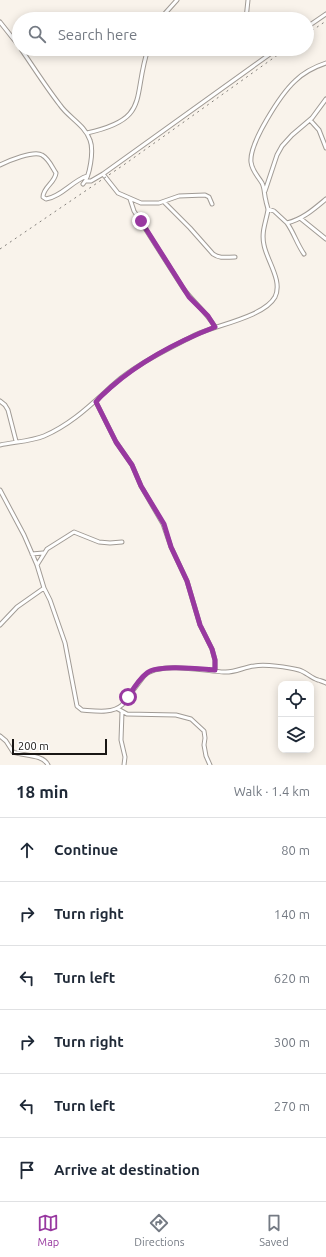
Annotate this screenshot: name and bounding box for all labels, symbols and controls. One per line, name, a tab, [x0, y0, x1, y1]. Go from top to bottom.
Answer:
search box	[12, 12, 314, 56]
icon: search	[26, 23, 48, 45]
text: Search here	[58, 26, 137, 43]
route end	[132, 212, 150, 230]
map controls	[278, 681, 314, 753]
button: locate	[278, 681, 314, 717]
route start	[119, 688, 137, 706]
button: layers	[278, 717, 314, 753]
scale bar	[12, 737, 107, 756]
text: 200 m	[18, 740, 49, 752]
text: 18 min	[16, 782, 69, 801]
text: Walk · 1.4 km	[234, 784, 310, 798]
icon: ahead	[16, 839, 38, 861]
text: Continue	[54, 841, 118, 858]
text: 80 m	[281, 843, 310, 857]
icon: right	[16, 903, 38, 925]
text: Turn right	[54, 905, 124, 922]
text: 140 m	[274, 907, 310, 921]
icon: left	[16, 967, 38, 989]
text: Turn left	[54, 969, 115, 986]
text: 620 m	[274, 971, 310, 985]
icon: right	[16, 1031, 38, 1053]
text: Turn right	[54, 1033, 124, 1050]
text: 300 m	[274, 1035, 310, 1049]
icon: left	[16, 1095, 38, 1117]
text: Turn left	[54, 1097, 115, 1114]
text: 270 m	[274, 1099, 310, 1113]
icon: arrive	[16, 1159, 38, 1181]
text: Arrive at destination	[54, 1161, 200, 1178]
tab: Map	[37, 1212, 59, 1248]
tab: Directions	[134, 1212, 185, 1248]
tab: Saved	[259, 1212, 289, 1248]

